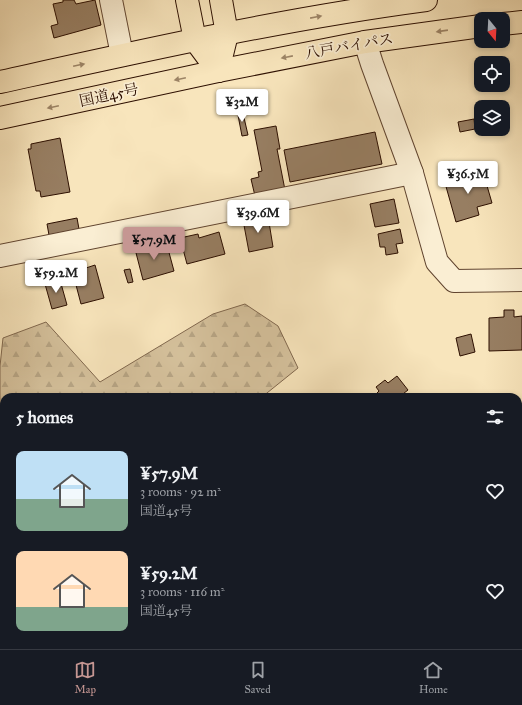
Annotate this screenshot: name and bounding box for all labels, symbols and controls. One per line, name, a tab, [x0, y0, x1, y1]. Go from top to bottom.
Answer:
north arrow	[474, 12, 510, 48]
map controls	[474, 12, 510, 136]
one-way arrow	[310, 14, 322, 20]
one-way arrow	[436, 28, 448, 34]
street label: 八戸バイパス	[303, 29, 395, 63]
one-way arrow	[280, 55, 293, 61]
button: locate	[474, 56, 510, 92]
one-way arrow	[73, 61, 85, 67]
one-way arrow	[173, 77, 186, 83]
street label: 国道45号	[78, 80, 140, 110]
pin: ¥32M	[218, 89, 266, 123]
text: ¥32M	[225, 94, 259, 110]
button: layers	[474, 100, 510, 136]
one-way arrow	[46, 104, 59, 110]
pin: ¥36.5M	[435, 161, 501, 195]
text: ¥36.5M	[447, 166, 489, 182]
pin: ¥39.6M	[225, 200, 291, 234]
text: ¥39.6M	[236, 205, 280, 221]
pin: ¥57.9M	[121, 227, 187, 261]
text: ¥57.9M	[132, 232, 176, 248]
pin: ¥59.2M	[23, 260, 89, 294]
text: ¥59.2M	[34, 265, 78, 281]
icon: filters	[484, 406, 506, 428]
text: 5 homes	[16, 407, 73, 428]
text: ¥57.9M	[140, 463, 198, 484]
icon: home	[48, 467, 96, 515]
icon: heart	[484, 480, 506, 502]
text: 3 rooms · 92 m²	[140, 484, 221, 500]
text: 国道45号	[140, 503, 192, 519]
text: ¥59.2M	[140, 563, 198, 584]
icon: home	[48, 567, 96, 615]
icon: heart	[484, 580, 506, 602]
text: 3 rooms · 116 m²	[140, 584, 225, 600]
text: 国道45号	[140, 603, 192, 619]
tab: Map	[74, 659, 96, 696]
tab: Saved	[245, 659, 271, 696]
tab: Home	[419, 659, 448, 696]

